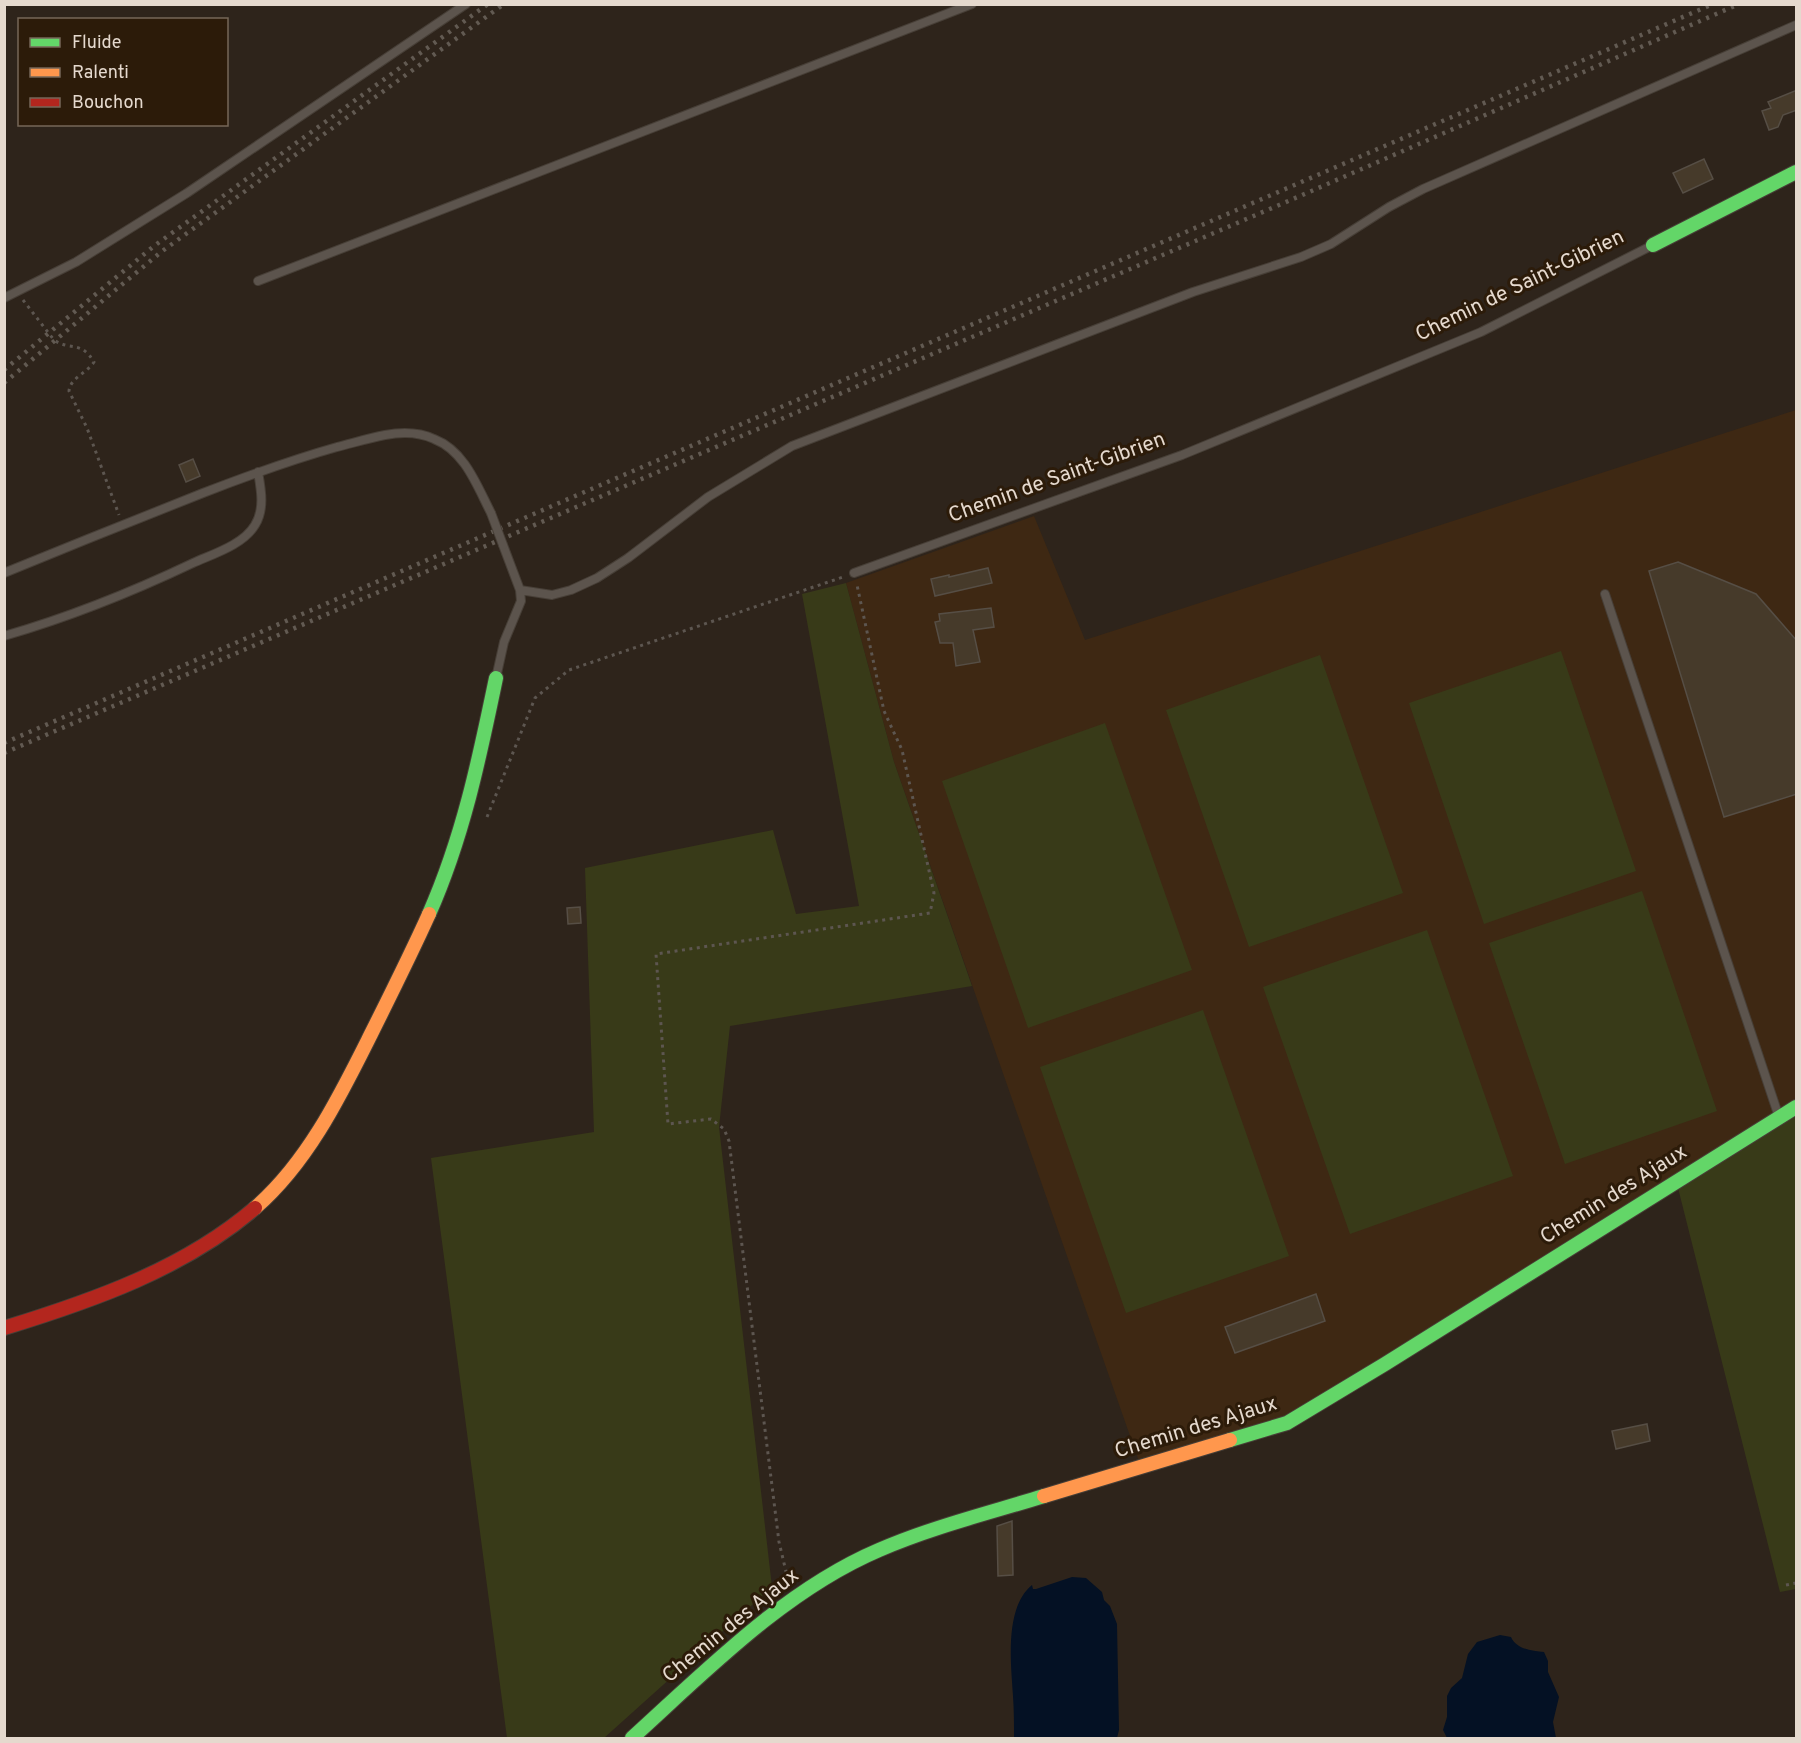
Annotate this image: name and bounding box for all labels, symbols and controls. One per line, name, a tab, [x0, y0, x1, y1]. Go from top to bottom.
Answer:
legend	[18, 18, 228, 126]
text: Fluide	[72, 32, 121, 55]
text: Ralenti	[72, 62, 129, 85]
text: Bouchon	[72, 92, 144, 115]
street label: Chemin de Saint-Gibrien	[1411, 224, 1629, 348]
street label: Chemin de Saint-Gibrien	[945, 426, 1169, 530]
street label: Chemin des Ajaux	[1535, 1139, 1693, 1251]
street label: Chemin des Ajaux	[1112, 1390, 1281, 1466]
street label: Chemin des Ajaux	[657, 1562, 805, 1689]

